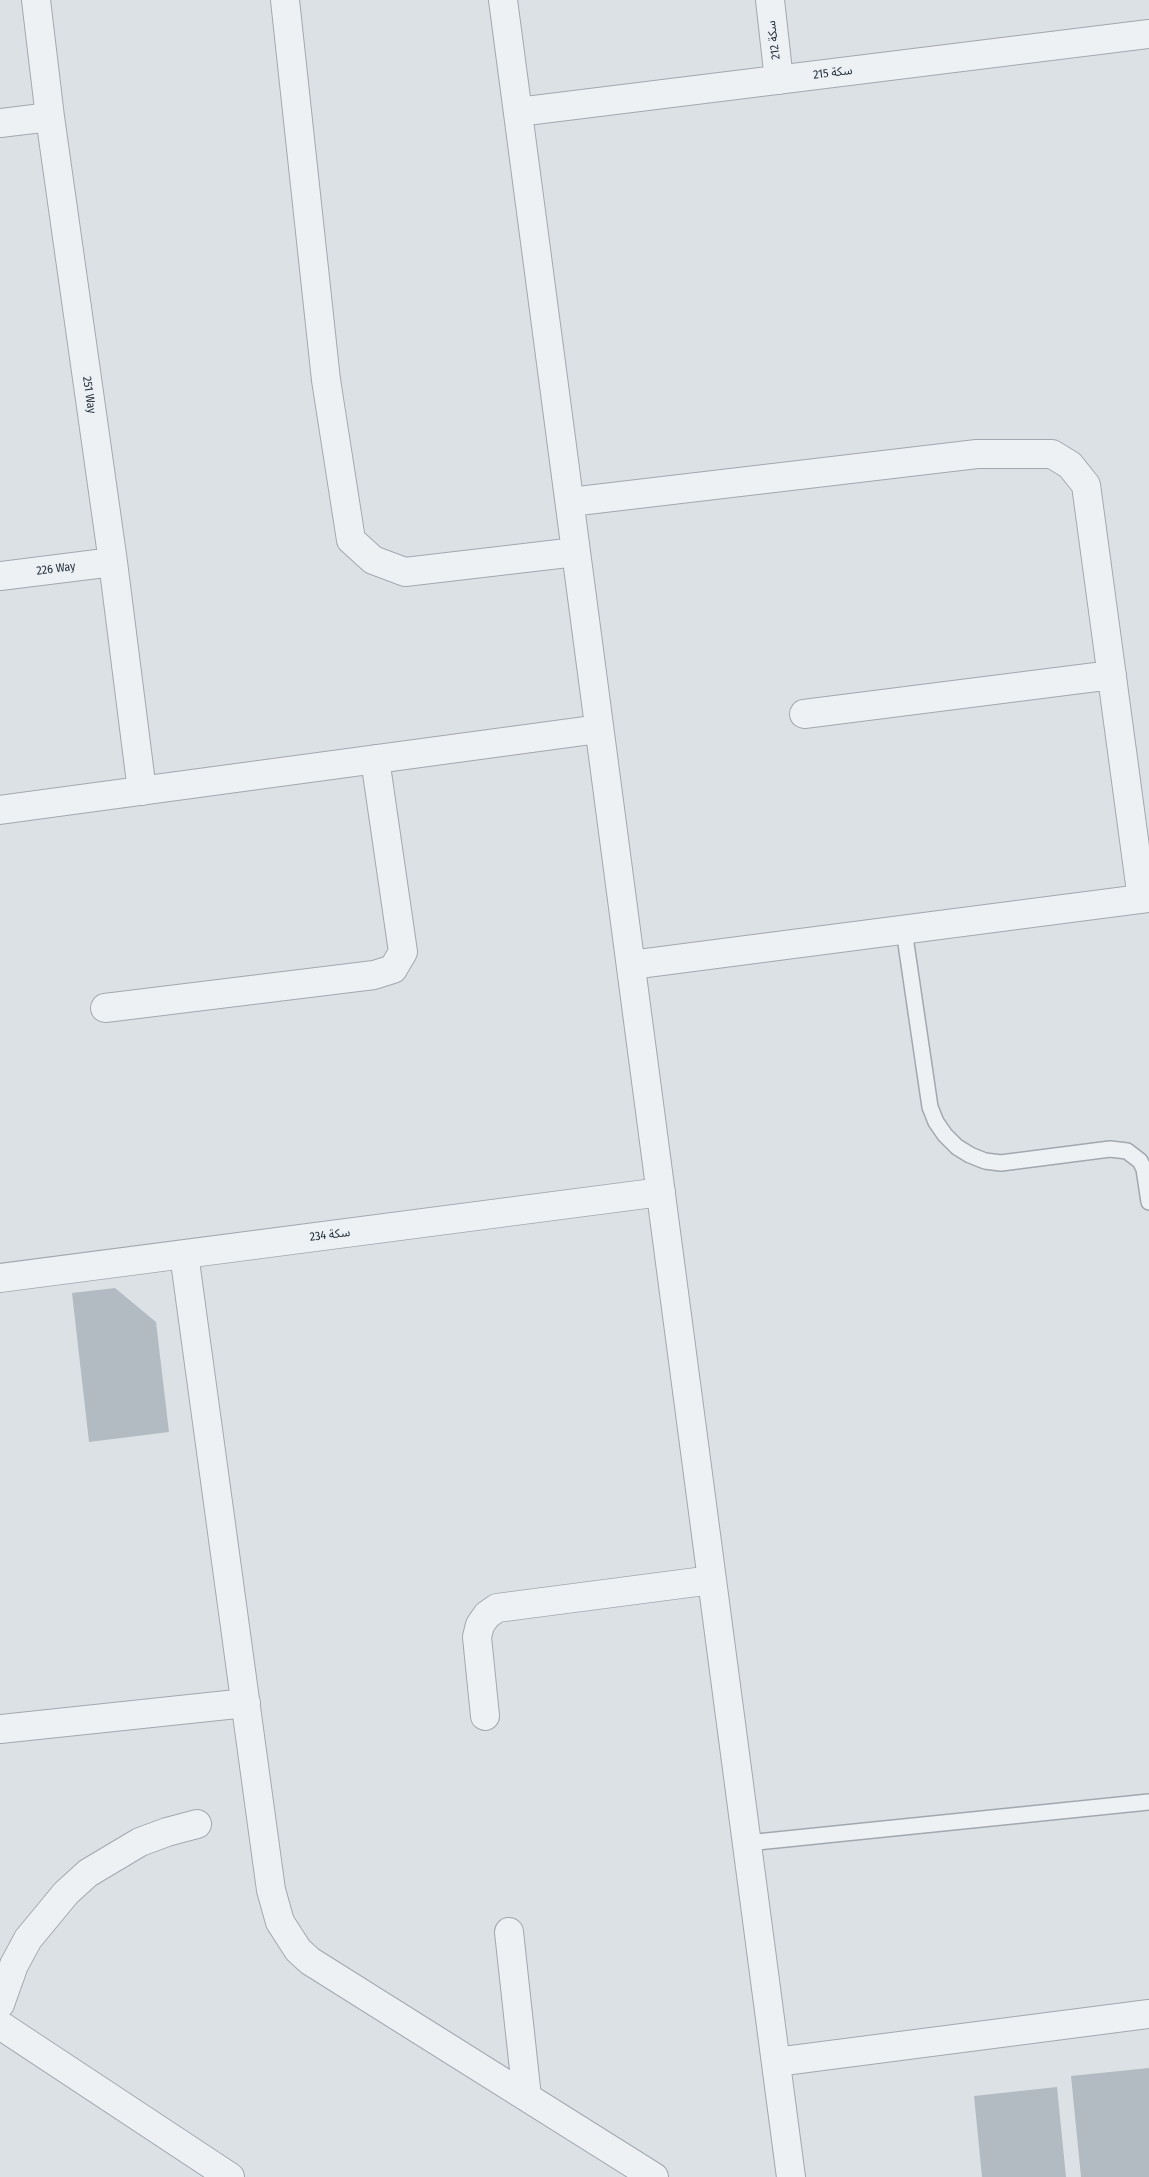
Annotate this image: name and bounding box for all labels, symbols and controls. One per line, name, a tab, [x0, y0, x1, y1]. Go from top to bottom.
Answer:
street label: سكة 212	[764, 20, 784, 60]
street label: سكة 215	[813, 63, 853, 83]
street label: 251 Way	[79, 375, 99, 415]
street label: 226 Way	[36, 559, 76, 579]
street label: سكة 234	[309, 1225, 351, 1245]

